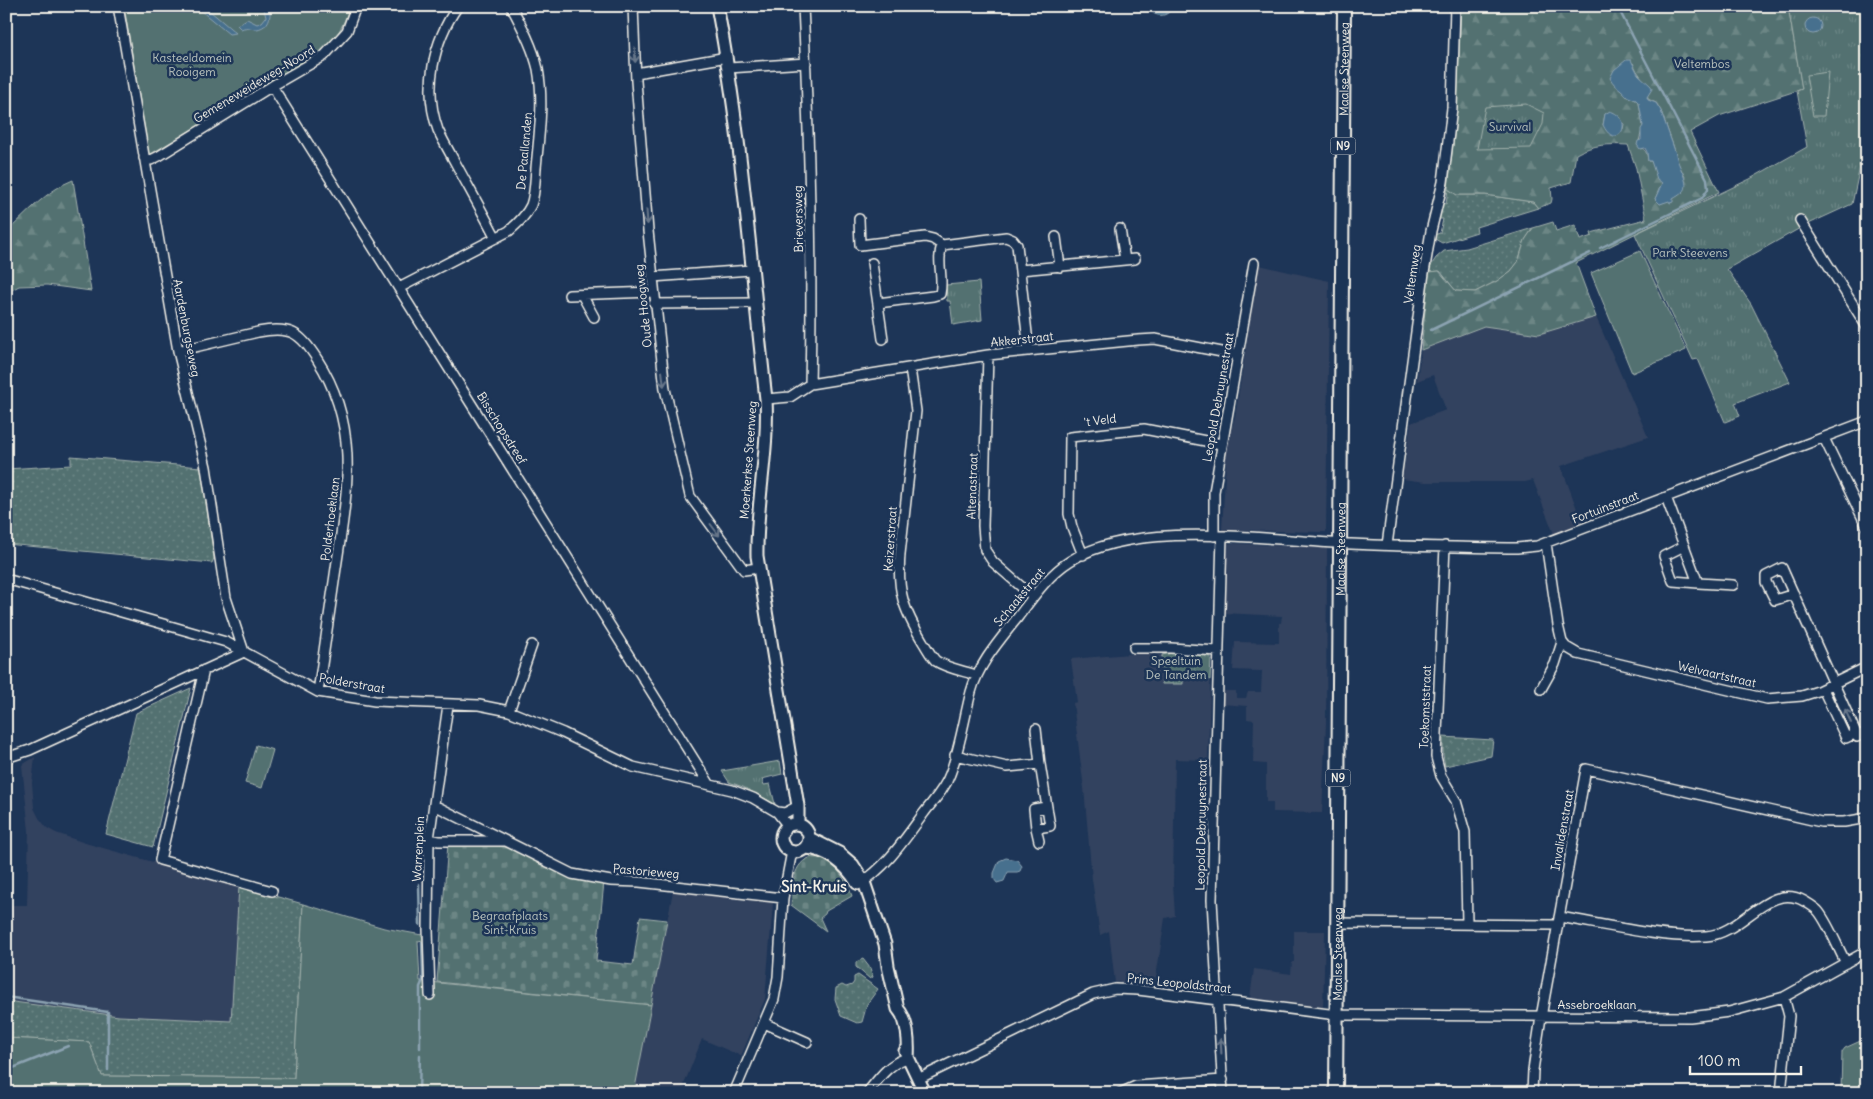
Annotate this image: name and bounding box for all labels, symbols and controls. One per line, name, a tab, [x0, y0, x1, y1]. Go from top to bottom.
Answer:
street label: Maalse Steenweg	[1336, 22, 1351, 116]
street label: Gemeneweideweg-Noord	[191, 42, 317, 126]
one-way arrow	[631, 47, 640, 63]
park label: Kasteeldomein Rooigem	[152, 50, 232, 79]
park label: Veltembos	[1674, 56, 1730, 71]
street label: De Paallanden	[513, 111, 535, 191]
park label: Survival	[1489, 119, 1531, 134]
road number: N9	[1330, 138, 1356, 154]
street label: Brieversweg	[790, 185, 806, 253]
one-way arrow	[642, 209, 651, 225]
street label: Veltemweg	[1400, 243, 1424, 305]
park label: Park Steevens	[1652, 245, 1728, 260]
street label: Oude Hoogweg	[631, 263, 655, 349]
street label: Aardenburgseweg	[170, 278, 204, 378]
street label: Akkerstraat	[990, 328, 1054, 350]
street label: Leopold Debruynestraat	[1199, 331, 1237, 463]
one-way arrow	[658, 370, 668, 386]
street label: Bisschopsdreef	[474, 389, 531, 468]
street label: Moerkerkse Steenweg	[736, 400, 760, 520]
street label: 't Veld	[1083, 411, 1117, 429]
street label: Altenastraat	[963, 452, 981, 520]
street label: Polderhoeklaan	[317, 476, 343, 562]
street label: Fortuinstraat	[1569, 487, 1641, 527]
street label: Maalse Steenweg	[1332, 502, 1348, 596]
street label: Keizerstraat	[880, 506, 900, 572]
one-way arrow	[710, 523, 720, 537]
street label: Schaakstraat	[990, 565, 1048, 629]
park label: Speeltuin De Tandem	[1145, 653, 1207, 682]
street label: Welvaartstraat	[1676, 658, 1758, 690]
street label: Toekomststraat	[1416, 665, 1434, 749]
street label: Polderstraat	[318, 670, 386, 696]
one-way arrow	[1842, 709, 1852, 724]
street label: Leopold Debruynestraat	[1192, 759, 1210, 891]
road number: N9	[1326, 770, 1350, 786]
street label: Invalidenstraat	[1547, 788, 1577, 872]
street label: Warrenplein	[409, 816, 427, 882]
street label: Pastorieweg	[612, 861, 680, 881]
district label: Sint-Kruis	[781, 877, 847, 896]
street label: Maalse Steenweg	[1329, 907, 1345, 1001]
park label: Begraafplaats Sint-Kruis	[472, 908, 548, 937]
street label: Prins Leopoldstraat	[1126, 970, 1232, 996]
street label: Assebroeklaan	[1557, 997, 1637, 1012]
one-way arrow	[1216, 1038, 1226, 1054]
scale bar	[1690, 1044, 1802, 1076]
text: 100 m	[1698, 1051, 1740, 1070]

